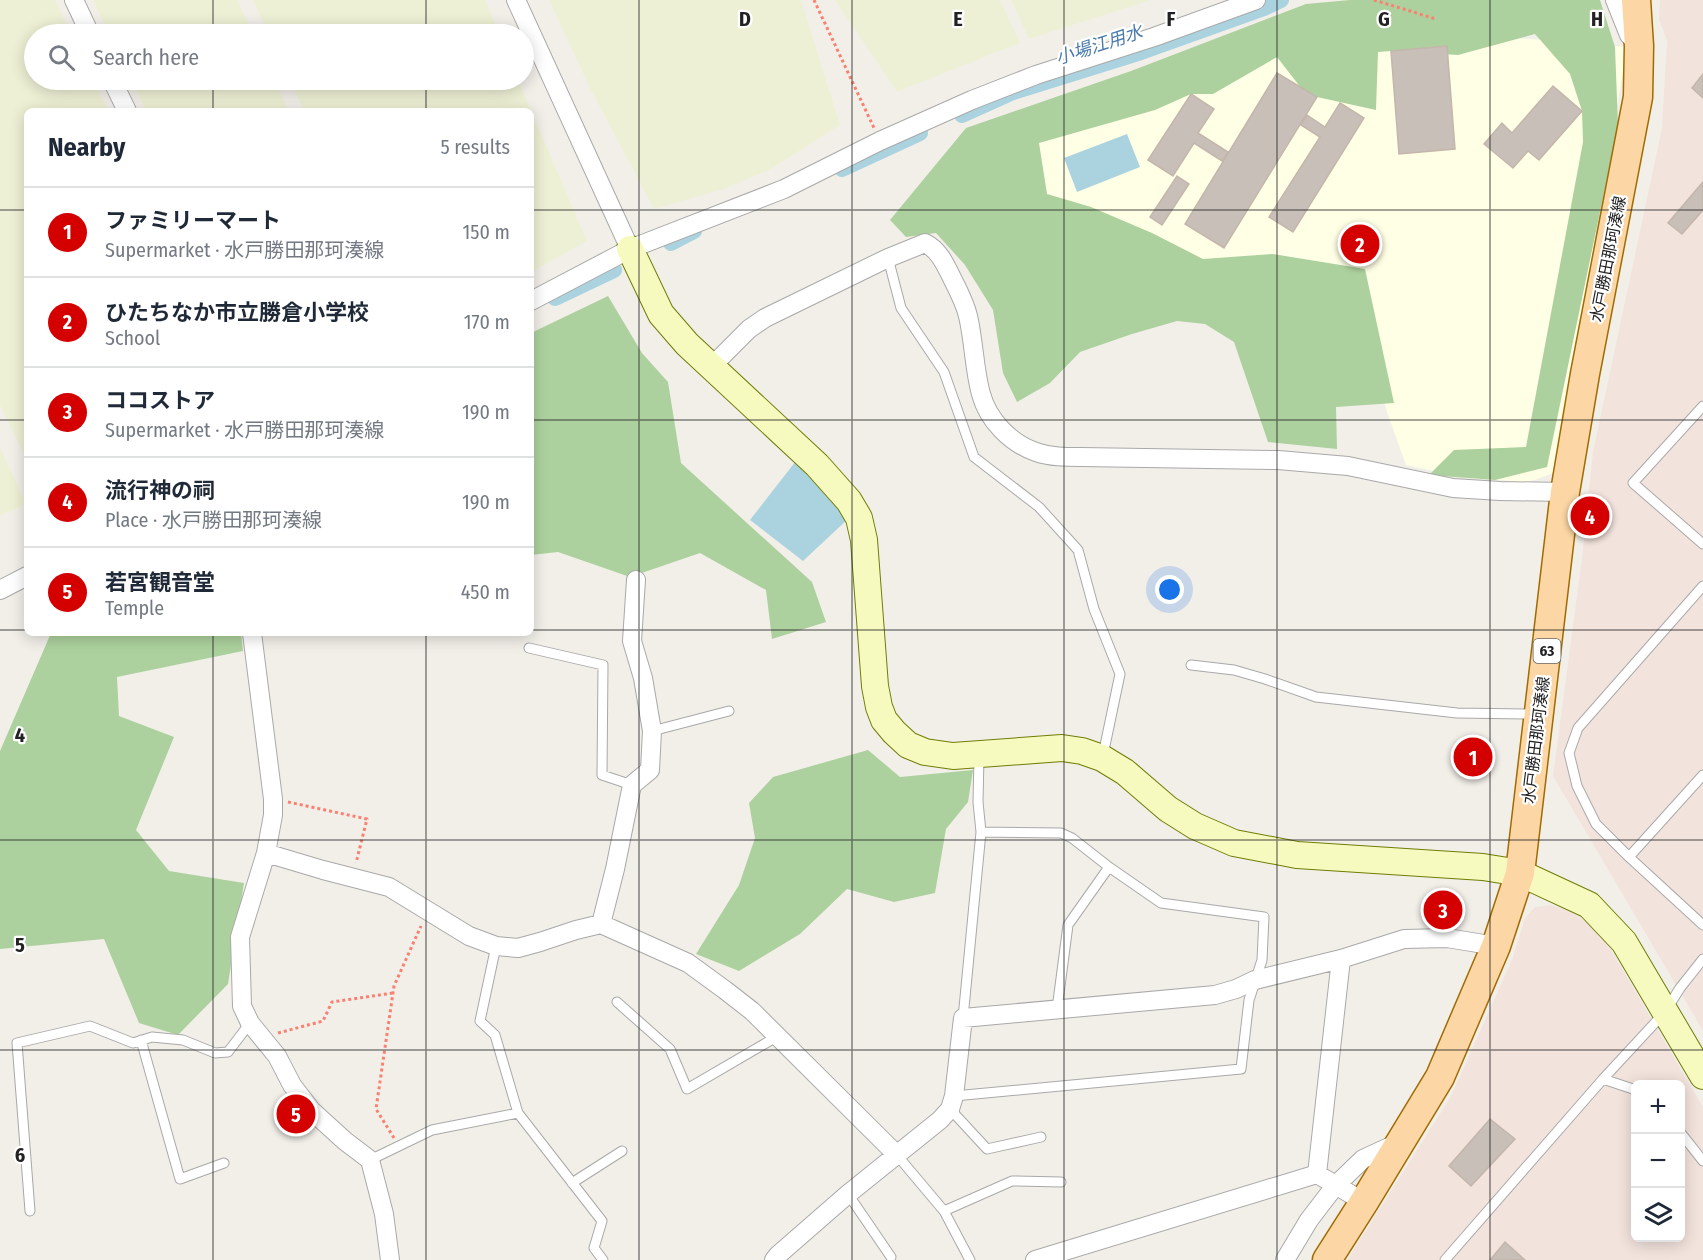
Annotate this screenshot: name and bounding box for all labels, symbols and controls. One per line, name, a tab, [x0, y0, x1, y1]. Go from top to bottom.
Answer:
text: D	[739, 7, 751, 31]
text: E	[953, 7, 963, 31]
text: F	[1167, 7, 1176, 31]
text: G	[1378, 7, 1390, 31]
text: H	[1591, 7, 1603, 31]
water label: 小場江用水	[1053, 20, 1147, 69]
search box	[24, 24, 534, 90]
icon: search	[45, 41, 78, 74]
text: Search here	[93, 44, 199, 71]
text: Nearby	[48, 132, 125, 163]
text: 5 results	[440, 135, 510, 159]
street label: 水戸勝田那珂湊線	[1586, 194, 1630, 324]
text: ファミリーマート	[105, 207, 281, 234]
text: 1	[63, 220, 72, 244]
text: 150 m	[463, 220, 510, 244]
pin: 2	[1340, 222, 1380, 266]
text: Supermarket · 水戸勝田那珂湊線	[105, 238, 384, 262]
text: ひたちなか市立勝倉小学校	[105, 299, 369, 326]
text: 2	[63, 310, 72, 334]
text: 170 m	[464, 310, 510, 334]
text: School	[105, 326, 160, 350]
text: ココストア	[105, 387, 215, 414]
text: 3	[63, 400, 72, 424]
text: 190 m	[462, 400, 510, 424]
text: Supermarket · 水戸勝田那珂湊線	[105, 418, 384, 442]
text: 流行神の祠	[105, 477, 215, 504]
text: 4	[62, 490, 73, 514]
text: 190 m	[462, 490, 510, 514]
pin: 4	[1570, 494, 1610, 538]
text: Place · 水戸勝田那珂湊線	[105, 508, 322, 532]
text: 若宮観音堂	[105, 569, 215, 596]
your location	[1155, 575, 1184, 604]
text: 5	[63, 580, 72, 604]
text: 450 m	[461, 580, 510, 604]
text: Temple	[105, 596, 164, 620]
road number: 63	[1534, 639, 1560, 663]
street label: 水戸勝田那珂湊線	[1519, 675, 1553, 805]
text: 4	[15, 723, 25, 747]
pin: 1	[1454, 734, 1492, 780]
pin: 3	[1424, 888, 1462, 932]
text: 5	[15, 933, 25, 957]
map controls	[1631, 1080, 1685, 1242]
button: +	[1631, 1080, 1685, 1134]
pin: 5	[276, 1092, 316, 1136]
button: −	[1631, 1134, 1685, 1188]
text: 6	[15, 1143, 25, 1167]
button: layers	[1631, 1188, 1685, 1242]

